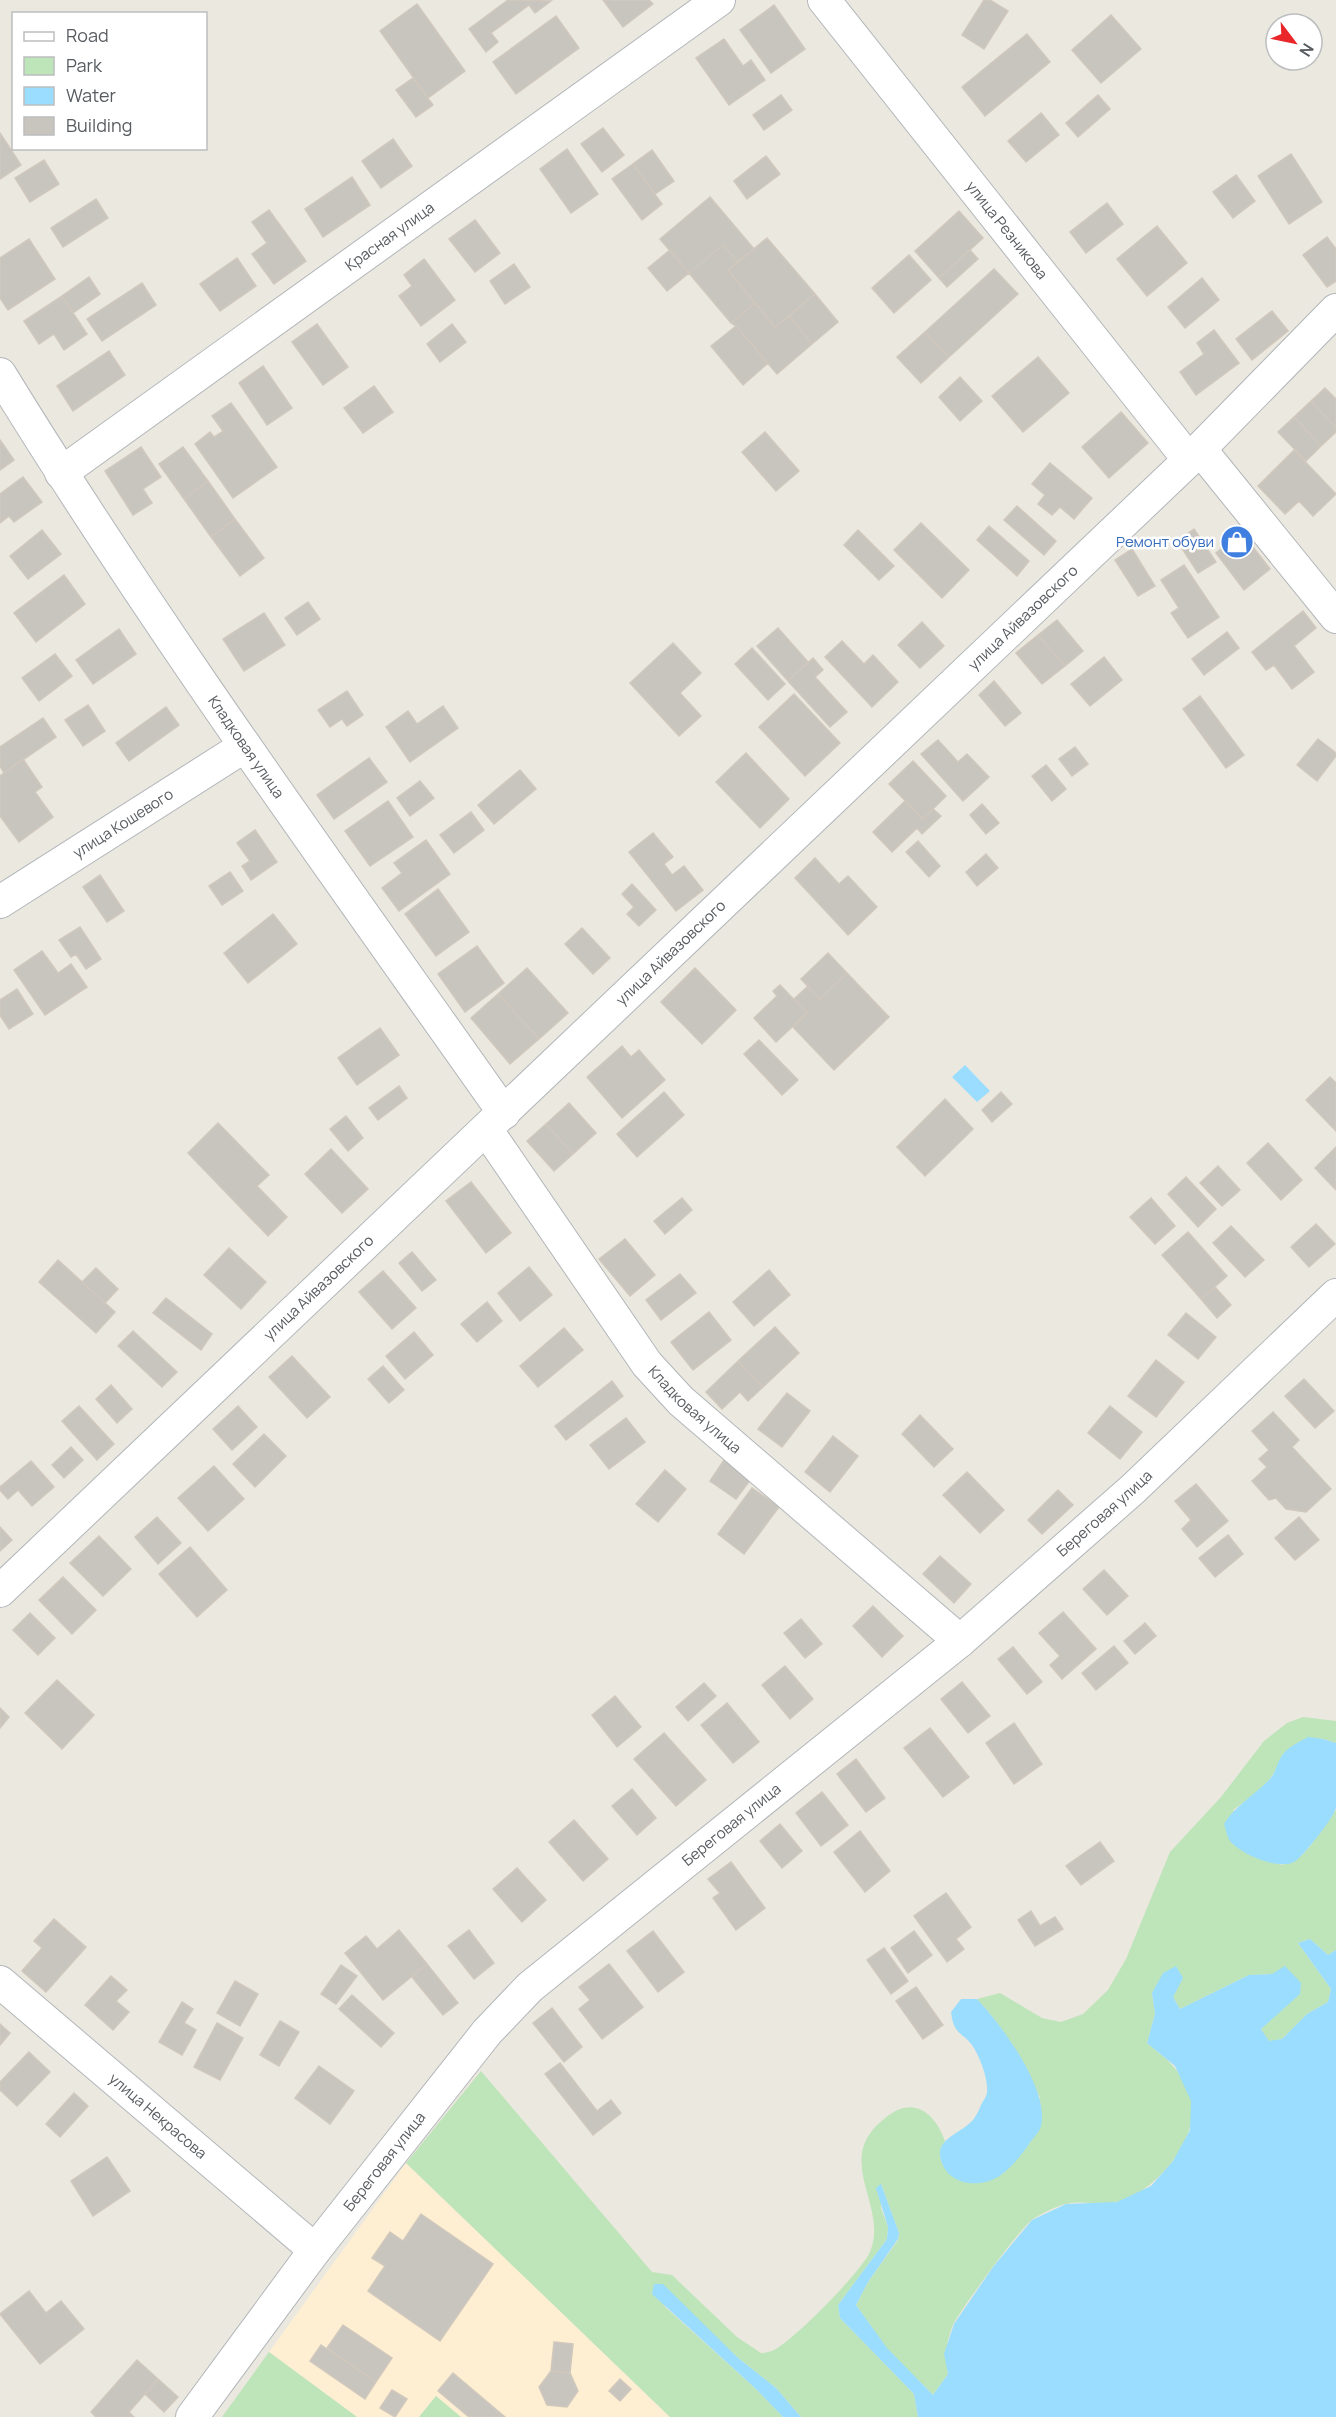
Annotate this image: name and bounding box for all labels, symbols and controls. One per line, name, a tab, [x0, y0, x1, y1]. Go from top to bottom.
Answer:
legend	[12, 12, 207, 150]
north arrow	[1264, 12, 1324, 72]
text: Road	[66, 23, 109, 47]
text: N	[1294, 39, 1319, 61]
text: Park	[66, 53, 103, 77]
text: Water	[66, 83, 116, 107]
text: Building	[66, 113, 132, 137]
street label: улица Резникова	[961, 176, 1053, 284]
street label: Красная улица	[341, 197, 438, 275]
shop icon: Ремонт обуви	[1219, 524, 1255, 560]
place label: Ремонт обуви	[1116, 531, 1214, 552]
street label: улица Айвазовского	[963, 560, 1082, 675]
street label: Кладковая улица	[203, 691, 289, 802]
street label: улица Кошевого	[69, 783, 177, 863]
street label: улица Айвазовского	[611, 895, 730, 1010]
street label: улица Айвазовского	[259, 1230, 378, 1345]
street label: Кладковая улица	[644, 1361, 746, 1458]
street label: Береговая улица	[1052, 1465, 1157, 1561]
street label: Береговая улица	[677, 1778, 785, 1871]
street label: улица Некрасова	[105, 2068, 211, 2163]
street label: Береговая улица	[339, 2107, 430, 2215]

